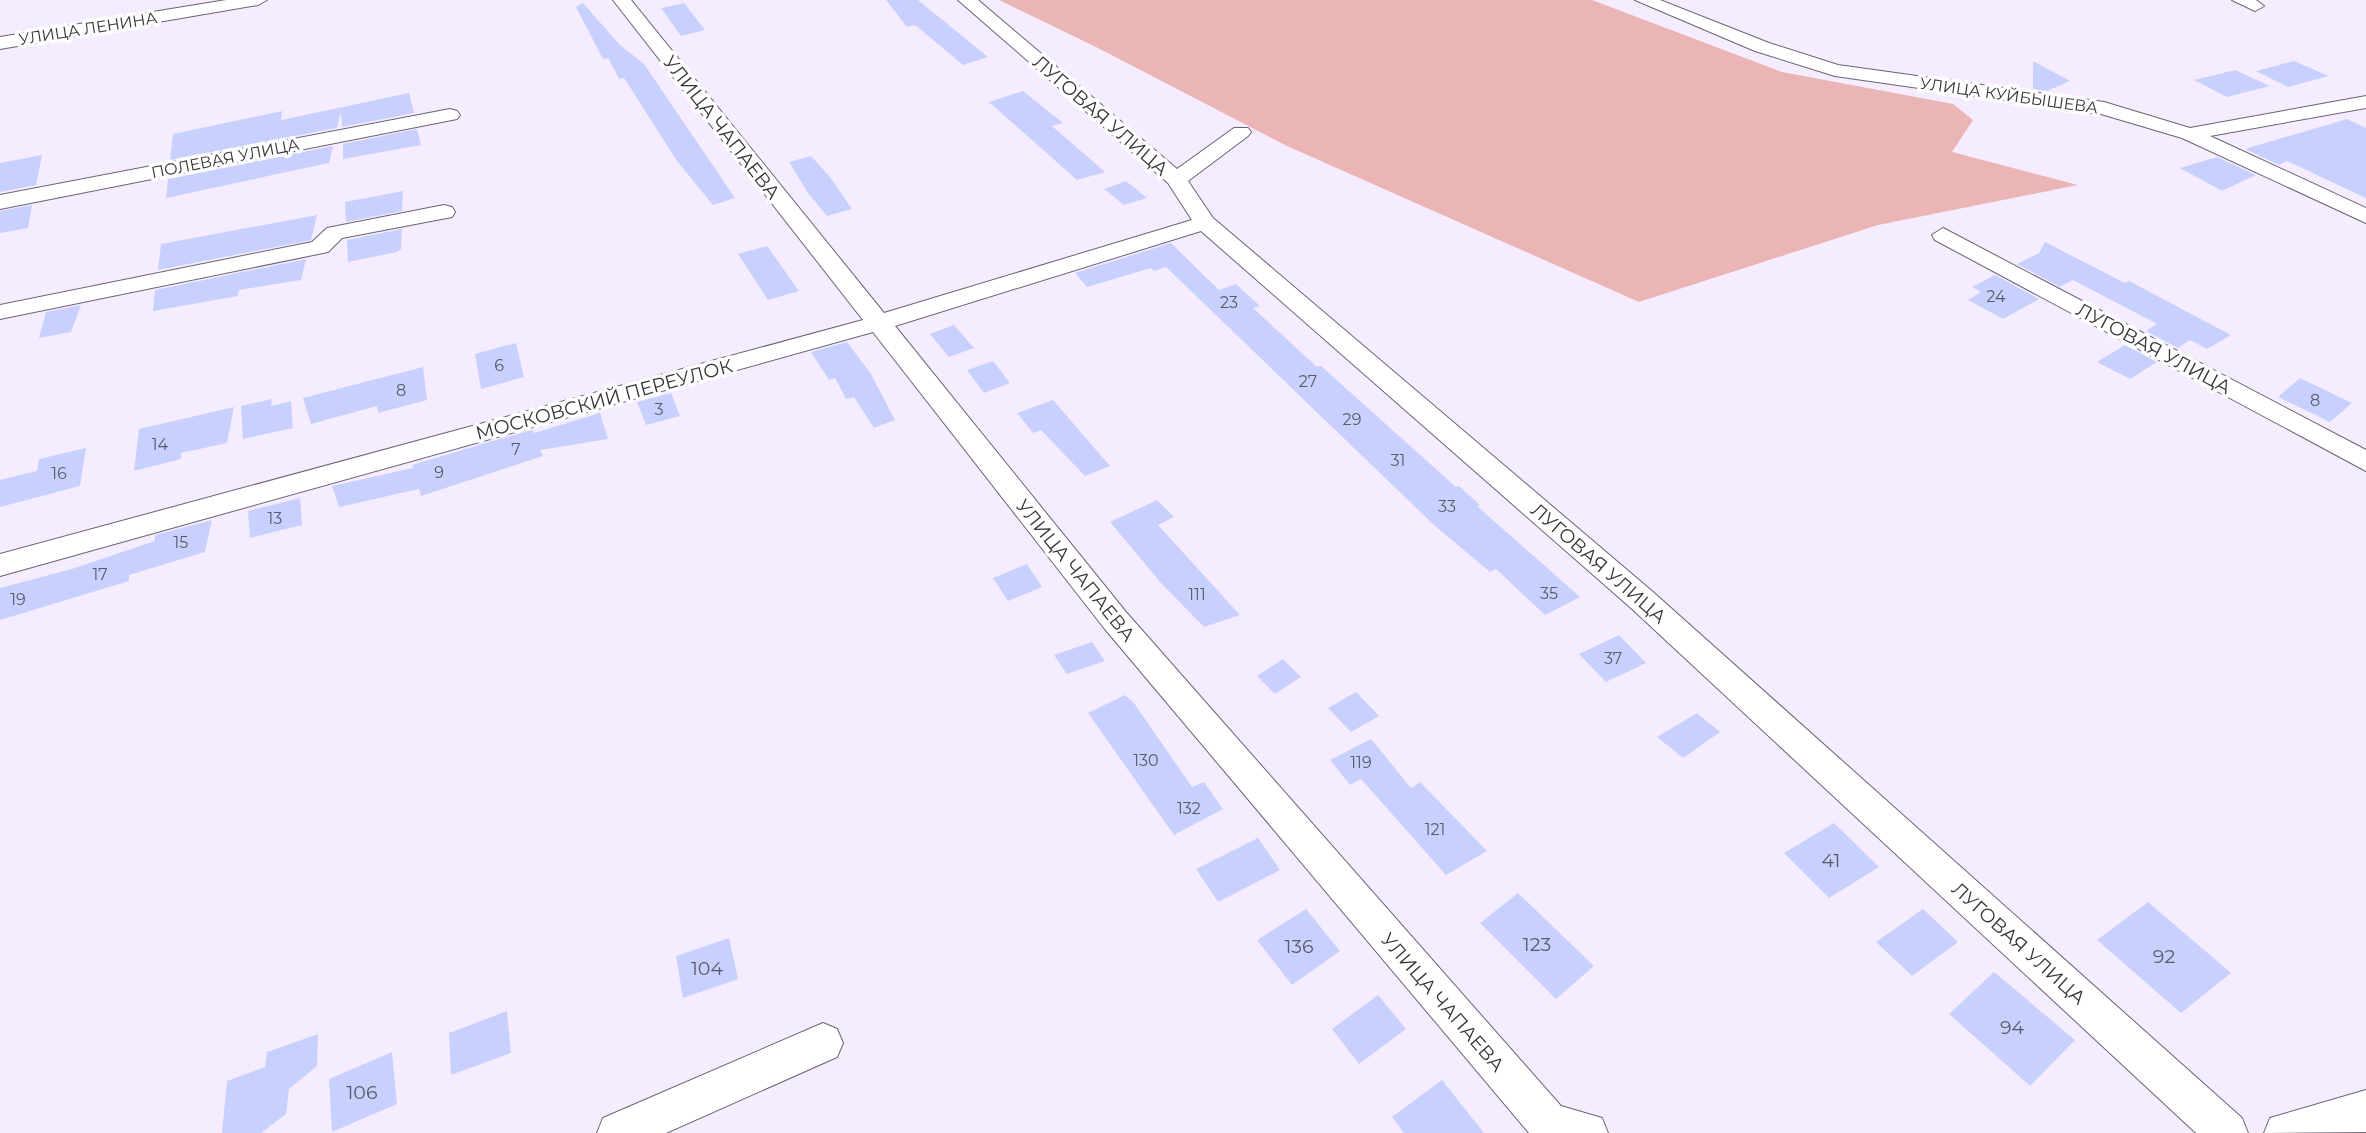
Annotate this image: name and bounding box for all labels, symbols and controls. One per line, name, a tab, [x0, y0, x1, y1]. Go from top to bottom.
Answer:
street label: УЛИЦА ЛЕНИНА	[17, 8, 159, 49]
street label: ЛУГОВАЯ УЛИЦА	[1028, 50, 1173, 180]
street label: УЛИЦА ЧАПАЕВА	[658, 51, 785, 204]
street label: УЛИЦА КУЙБЫШЕВА	[1919, 74, 2099, 117]
street label: ПОЛЕВАЯ УЛИЦА	[150, 135, 301, 182]
house number: 24	[1986, 287, 2006, 306]
house number: 23	[1220, 293, 1238, 312]
street label: ЛУГОВАЯ УЛИЦА	[2072, 298, 2235, 399]
street label: МОСКОВСКИЙ ПЕРЕУЛОК	[473, 354, 735, 445]
house number: 6	[494, 356, 504, 375]
house number: 27	[1299, 372, 1317, 391]
house number: 8	[396, 381, 406, 400]
house number: 8	[2310, 391, 2320, 410]
house number: 3	[654, 400, 664, 419]
house number: 29	[1343, 410, 1361, 429]
house number: 14	[152, 435, 169, 454]
house number: 7	[511, 440, 521, 459]
house number: 31	[1391, 451, 1405, 470]
house number: 9	[434, 463, 444, 482]
house number: 16	[51, 464, 67, 483]
street label: УЛИЦА ЧАПАЕВА	[1011, 495, 1140, 646]
house number: 33	[1438, 497, 1456, 516]
street label: ЛУГОВАЯ УЛИЦА	[1526, 498, 1671, 628]
house number: 13	[268, 509, 282, 528]
house number: 15	[174, 533, 188, 552]
house number: 17	[92, 565, 108, 584]
house number: 35	[1540, 584, 1558, 603]
house number: 111	[1188, 585, 1206, 604]
house number: 19	[10, 590, 26, 609]
house number: 37	[1604, 649, 1622, 668]
house number: 130	[1133, 751, 1159, 770]
house number: 119	[1350, 753, 1372, 772]
house number: 132	[1177, 799, 1201, 818]
house number: 121	[1425, 820, 1445, 839]
house number: 41	[1822, 849, 1840, 872]
street label: ЛУГОВАЯ УЛИЦА	[1947, 877, 2090, 1009]
street label: УЛИЦА ЧАПАЕВА	[1376, 928, 1509, 1076]
house number: 123	[1523, 933, 1551, 956]
house number: 136	[1284, 935, 1314, 958]
house number: 92	[2153, 945, 2175, 968]
house number: 104	[691, 957, 723, 980]
house number: 94	[2000, 1016, 2025, 1039]
house number: 106	[346, 1081, 378, 1104]

